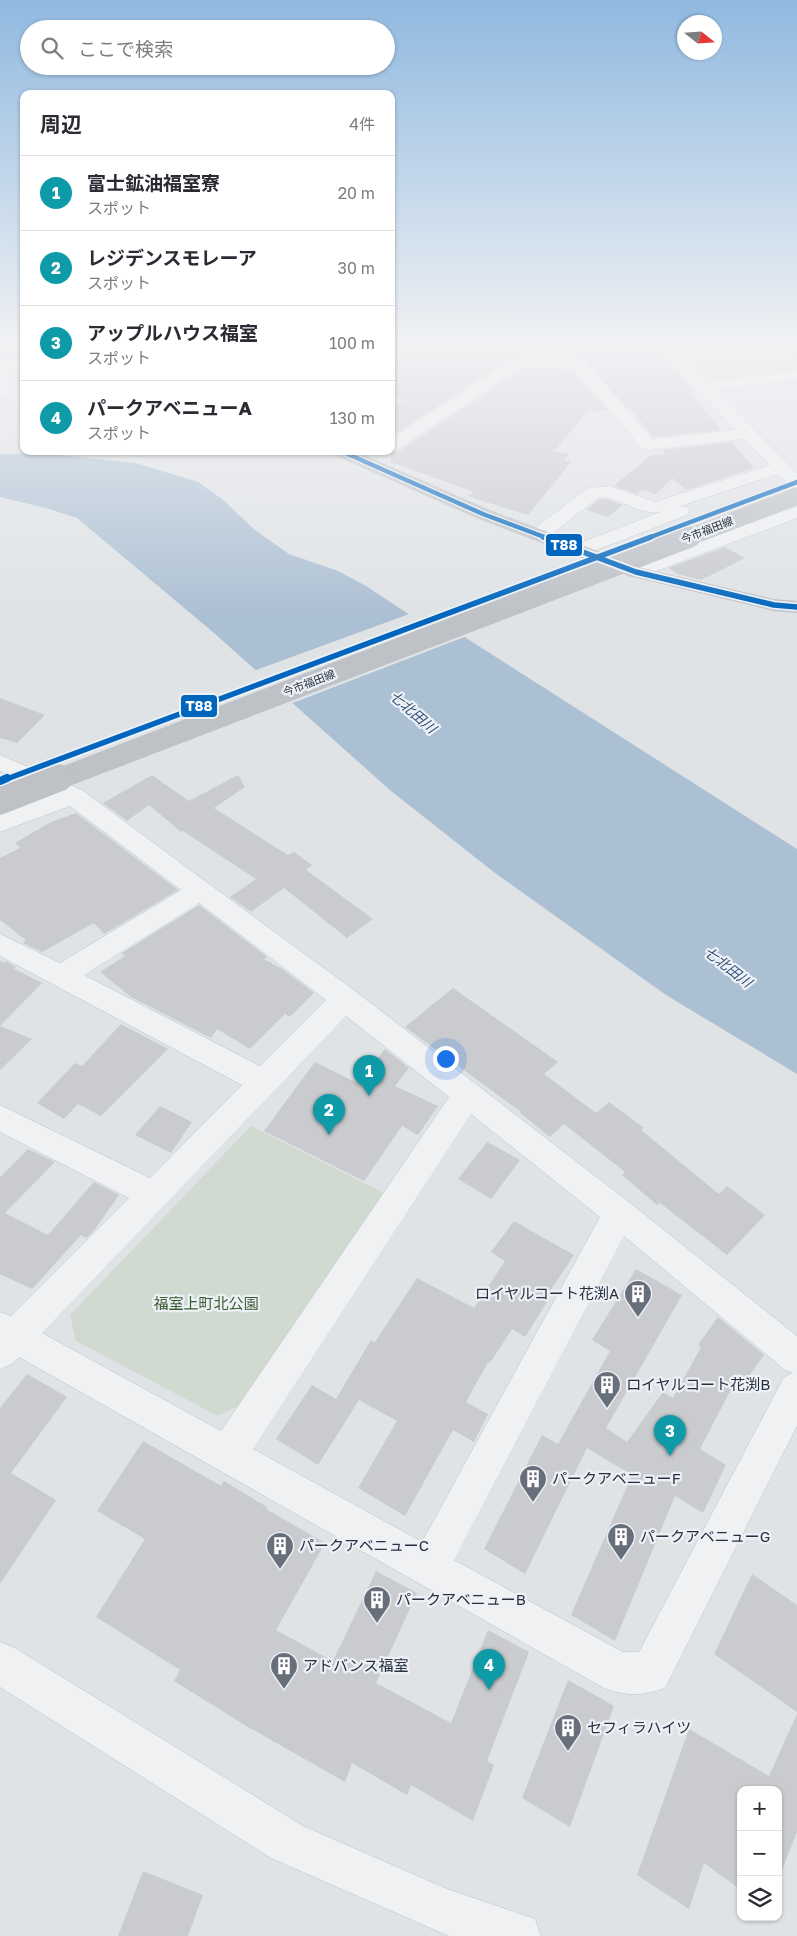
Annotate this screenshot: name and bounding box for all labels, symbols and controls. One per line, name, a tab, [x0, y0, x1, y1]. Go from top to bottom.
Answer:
north arrow	[677, 15, 722, 60]
search box	[20, 20, 395, 75]
icon: search	[38, 34, 66, 62]
text: ここで検索	[78, 37, 173, 60]
text: 周辺	[40, 111, 82, 137]
text: 4件	[349, 114, 375, 134]
text: 富士鉱油福室寮	[87, 171, 220, 194]
text: 1	[52, 183, 60, 203]
text: 20 m	[338, 183, 375, 203]
text: スポット	[87, 198, 151, 218]
text: レジデンスモレーア	[87, 246, 257, 269]
text: 2	[51, 258, 61, 278]
text: 30 m	[338, 258, 375, 278]
text: スポット	[87, 273, 151, 293]
text: アップルハウス福室	[87, 321, 258, 344]
text: 3	[51, 333, 61, 353]
text: 100 m	[329, 333, 375, 353]
text: スポット	[87, 348, 151, 368]
text: パークアベニューA	[87, 396, 252, 419]
text: 4	[51, 408, 61, 428]
text: 130 m	[330, 408, 375, 428]
text: スポット	[87, 423, 151, 443]
street label: 今市福田線	[679, 514, 735, 545]
line badge: T88	[545, 533, 583, 557]
text: T88	[550, 536, 578, 553]
street label: 今市福田線	[281, 667, 337, 698]
water label: 七北田川	[387, 687, 442, 738]
line badge: T88	[180, 694, 218, 718]
text: T88	[185, 697, 213, 714]
water label: 七北田川	[701, 943, 757, 992]
your location	[433, 1046, 459, 1072]
pin: 1	[353, 1055, 385, 1096]
pin: 2	[313, 1094, 345, 1135]
building icon: ロイヤルコート花渕A	[623, 1279, 653, 1318]
place label: ロイヤルコート花渕A	[475, 1284, 619, 1302]
park label: 福室上町北公園	[153, 1294, 259, 1312]
building icon: ロイヤルコート花渕B	[592, 1370, 622, 1409]
place label: ロイヤルコート花渕B	[626, 1375, 770, 1393]
pin: 3	[654, 1415, 686, 1456]
building icon: パークアベニューF	[518, 1464, 548, 1503]
place label: パークアベニューF	[552, 1469, 681, 1487]
building icon: パークアベニューG	[606, 1522, 636, 1561]
place label: パークアベニューG	[640, 1527, 770, 1545]
building icon: パークアベニューC	[265, 1531, 295, 1570]
place label: パークアベニューC	[299, 1536, 429, 1554]
building icon: パークアベニューB	[362, 1585, 392, 1624]
place label: パークアベニューB	[396, 1590, 526, 1608]
pin: 4	[473, 1649, 505, 1690]
building icon: アドバンス福室	[269, 1651, 299, 1690]
place label: アドバンス福室	[303, 1656, 408, 1674]
building icon: セフィラハイツ	[553, 1713, 583, 1752]
place label: セフィラハイツ	[587, 1718, 691, 1736]
map controls	[737, 1786, 782, 1921]
button: +	[737, 1786, 782, 1831]
button: −	[737, 1831, 782, 1876]
button: layers	[737, 1876, 782, 1921]

